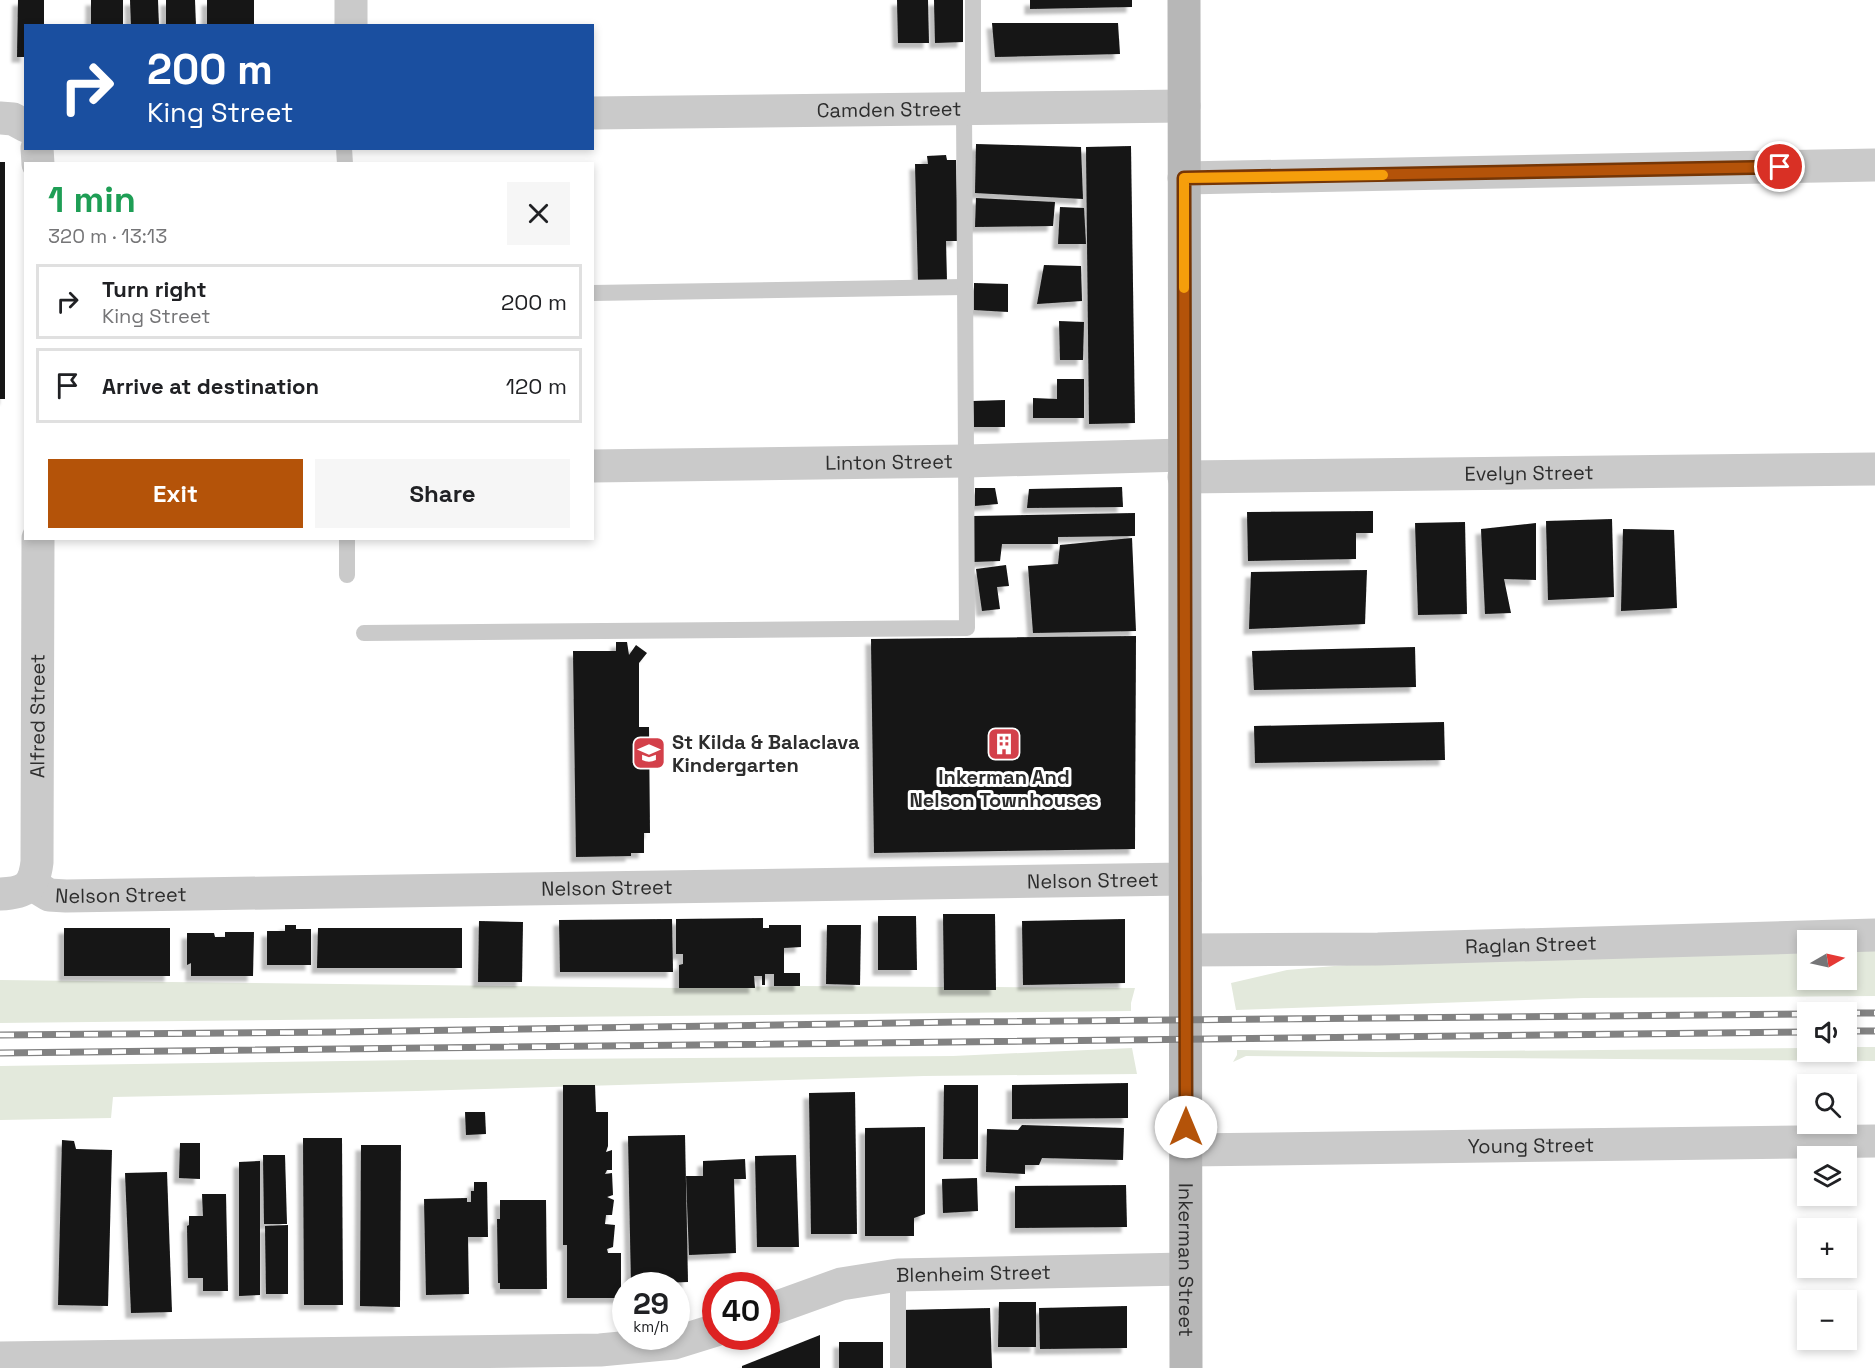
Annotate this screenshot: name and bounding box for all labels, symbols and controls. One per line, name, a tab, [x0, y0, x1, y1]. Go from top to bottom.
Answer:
text: 200 m	[147, 43, 273, 96]
icon: right	[48, 48, 126, 126]
text: King Street	[147, 95, 293, 130]
street label: Camden Street	[816, 96, 962, 123]
pin	[1754, 141, 1805, 192]
icon: arrive	[1763, 150, 1796, 183]
text: 1 min	[48, 177, 136, 223]
button: close	[507, 182, 570, 245]
text: 320 m · 13:13	[48, 223, 167, 249]
text: Turn right	[102, 275, 207, 303]
icon: right	[51, 285, 84, 318]
text: 200 m	[501, 288, 567, 316]
text: King Street	[102, 303, 210, 329]
icon: arrive	[51, 369, 84, 402]
text: Arrive at destination	[102, 372, 319, 400]
text: 120 m	[506, 372, 567, 400]
street label: Linton Street	[825, 448, 953, 476]
button: Exit	[48, 459, 303, 528]
button: Share	[315, 459, 570, 528]
street label: Evelyn Street	[1464, 459, 1594, 487]
street label: Alfred Street	[24, 654, 51, 778]
building icon: Inkerman And Nelson Townhouses	[986, 726, 1022, 762]
place label: St Kilda & Balaclava Kindergarten	[672, 729, 860, 778]
school or university icon: St Kilda & Balaclava Kindergarten	[631, 735, 667, 771]
place label: Inkerman And Nelson Townhouses	[909, 764, 1099, 813]
street label: Nelson Street	[1027, 866, 1159, 894]
street label: Nelson Street	[541, 874, 673, 902]
street label: Nelson Street	[54, 881, 187, 909]
street label: Raglan Street	[1465, 930, 1597, 960]
north arrow	[1797, 930, 1857, 990]
map controls	[1797, 930, 1857, 1350]
button: sound	[1797, 1002, 1857, 1062]
button: search	[1797, 1074, 1857, 1134]
position arrow	[1154, 1095, 1218, 1159]
street label: Young Street	[1468, 1132, 1594, 1159]
button: layers	[1797, 1146, 1857, 1206]
street label: Inkerman Street	[1173, 1183, 1199, 1337]
button: +	[1797, 1218, 1857, 1278]
street label: Blenheim Street	[896, 1259, 1051, 1288]
speed limit sign: 40	[702, 1272, 780, 1350]
text: 29	[633, 1284, 669, 1323]
button: −	[1797, 1290, 1857, 1350]
text: km/h	[633, 1317, 669, 1336]

